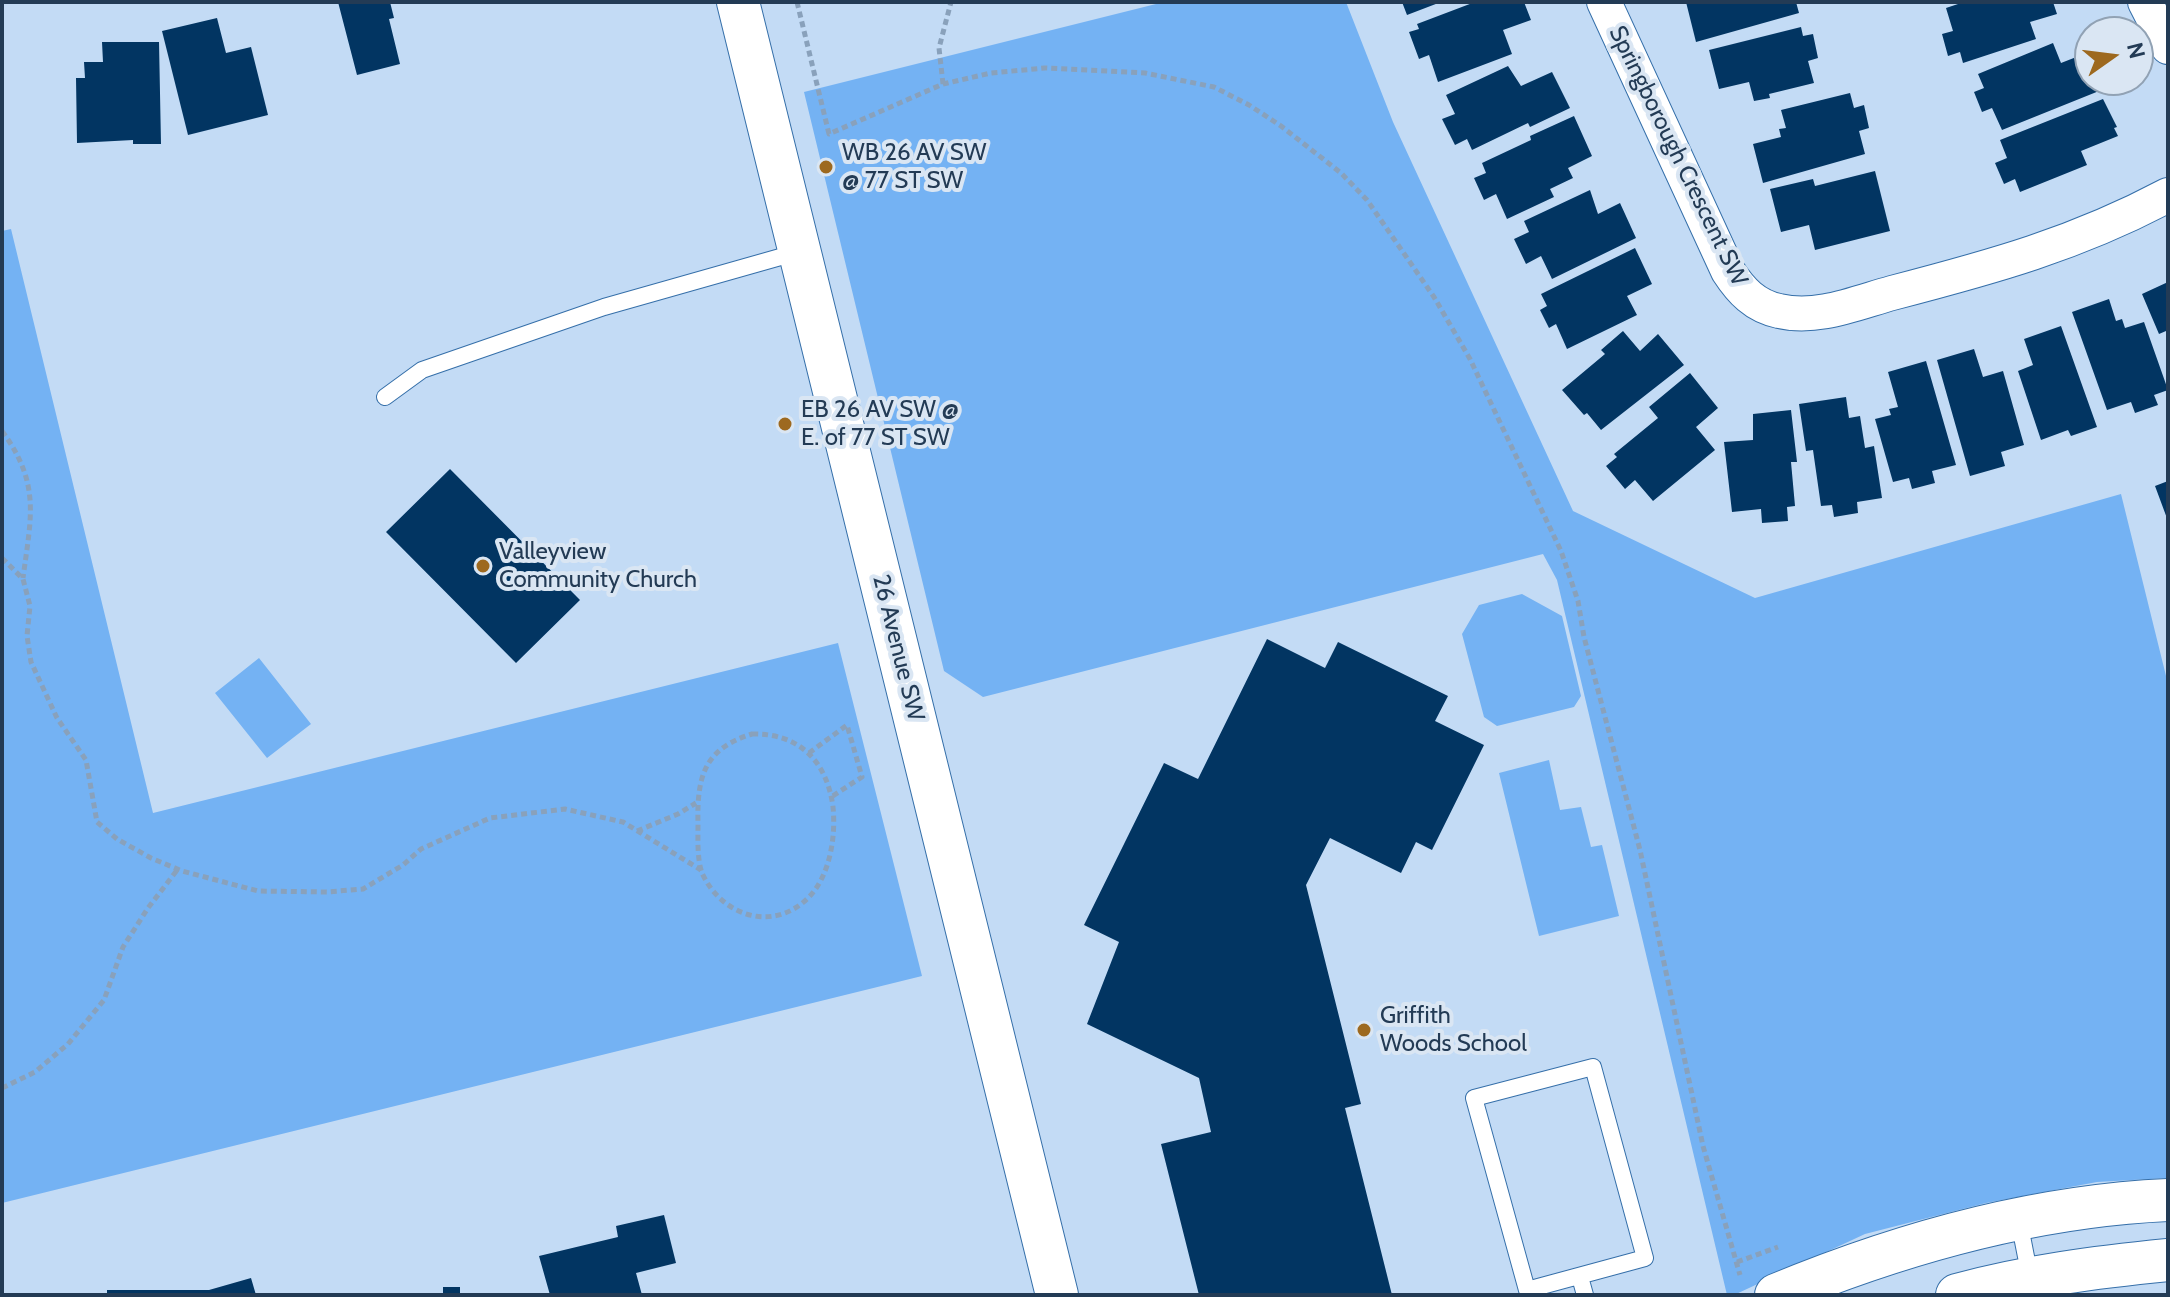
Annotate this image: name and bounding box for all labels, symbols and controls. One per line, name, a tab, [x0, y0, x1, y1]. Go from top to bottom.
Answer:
north arrow	[2074, 16, 2154, 96]
street label: Springborough Crescent SW	[1602, 21, 1754, 291]
text: N	[2121, 40, 2151, 61]
place label: WB 26 AV SW @ 77 ST SW	[842, 139, 986, 195]
marker: WB 26 AV SW @ 77 ST SW	[817, 158, 835, 176]
place label: EB 26 AV SW @ E. of 77 ST SW	[801, 396, 959, 452]
marker: EB 26 AV SW @ E. of 77 ST SW	[776, 415, 794, 433]
place label: Valleyview Community Church	[499, 538, 697, 594]
marker: Valleyview Community Church	[474, 557, 492, 575]
street label: 26 Avenue SW	[866, 572, 930, 724]
place label: Griffith Woods School	[1380, 1002, 1527, 1058]
marker: Griffith Woods School	[1355, 1021, 1373, 1039]

